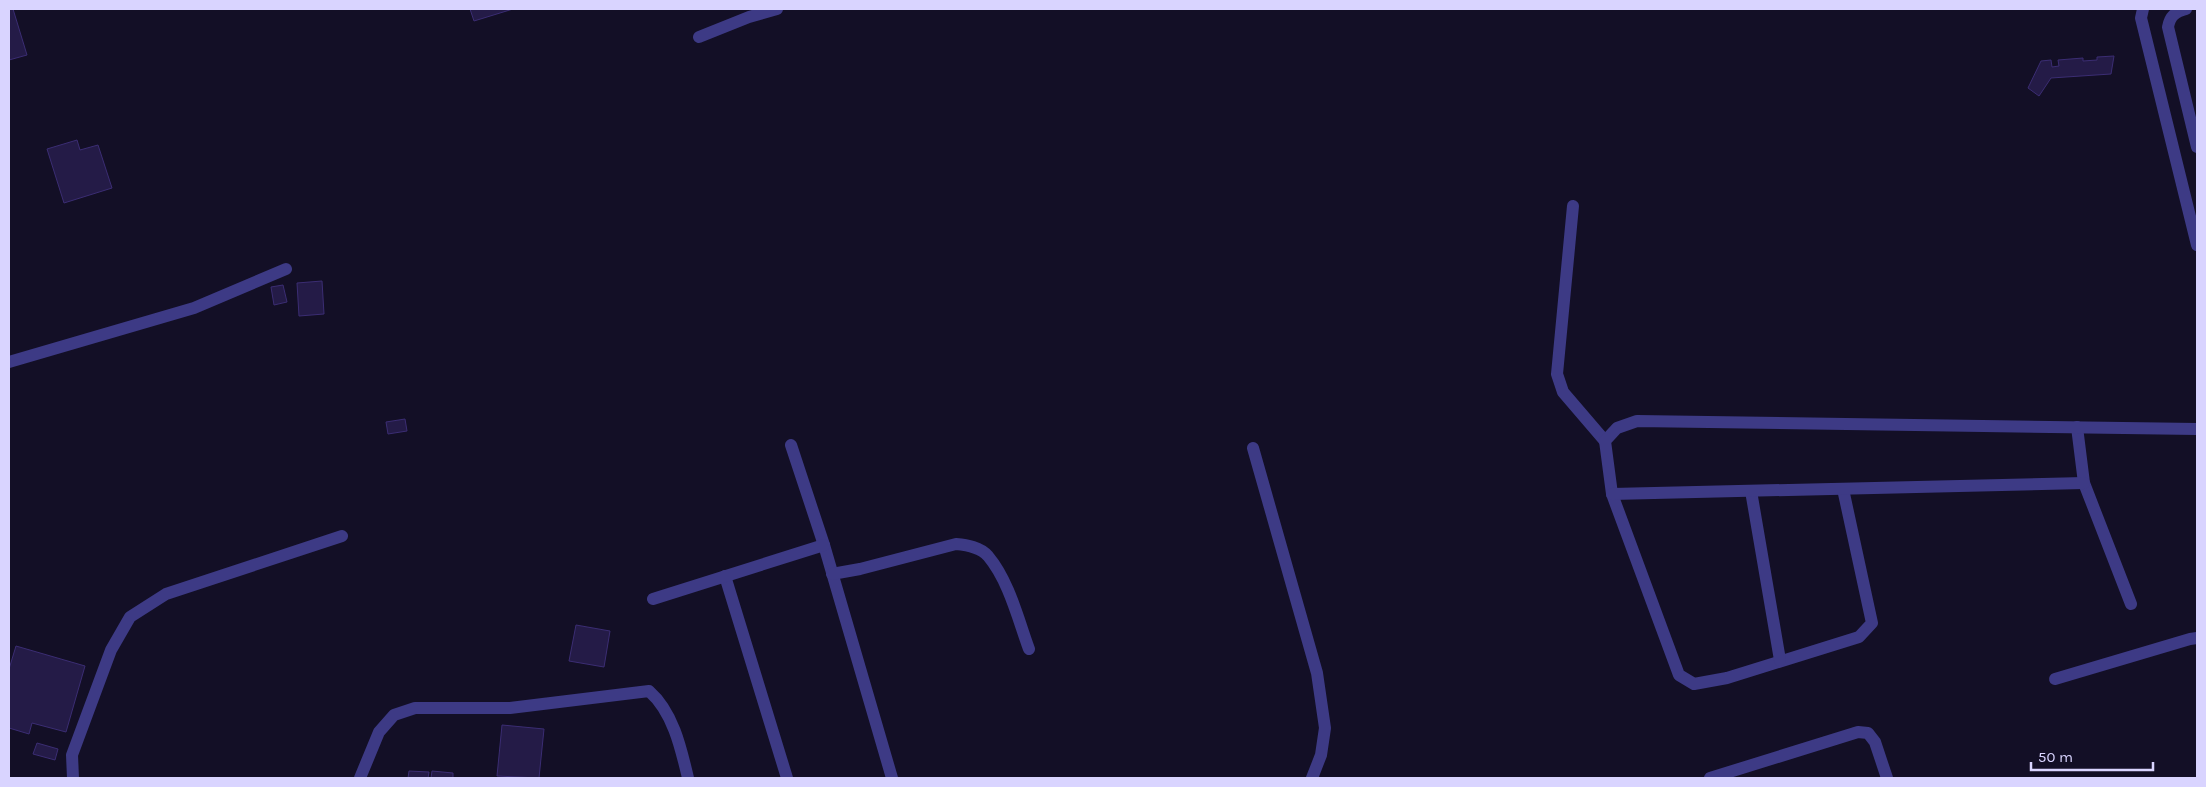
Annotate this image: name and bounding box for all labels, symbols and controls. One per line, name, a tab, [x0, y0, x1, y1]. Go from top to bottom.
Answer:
scale bar	[2031, 740, 2154, 772]
text: 50 m	[2038, 748, 2073, 766]

